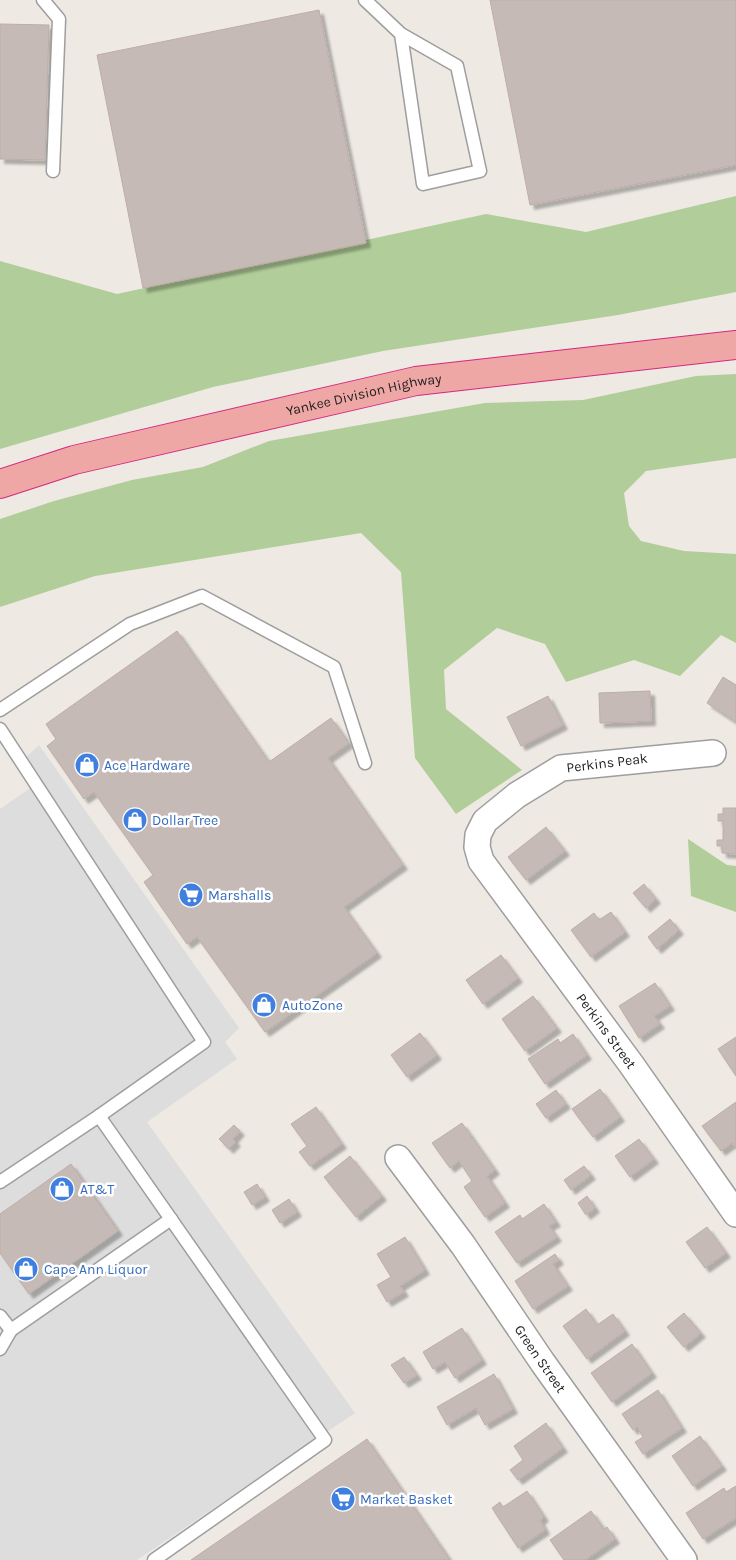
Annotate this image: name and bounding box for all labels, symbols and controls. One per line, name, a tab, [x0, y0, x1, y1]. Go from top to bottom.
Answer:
street label: Yankee Division Highway	[284, 370, 443, 419]
street label: Perkins Peak	[565, 750, 649, 776]
shop icon: Ace Hardware	[74, 752, 100, 778]
place label: Ace Hardware	[104, 757, 190, 774]
shop icon: Dollar Tree	[122, 807, 148, 833]
place label: Dollar Tree	[152, 812, 218, 829]
supermarket icon: Marshalls	[178, 882, 204, 908]
place label: Marshalls	[208, 887, 271, 904]
street label: Perkins Street	[573, 990, 640, 1072]
shop icon: AutoZone	[251, 992, 277, 1018]
place label: AutoZone	[282, 997, 343, 1014]
shop icon: AT&T	[49, 1176, 75, 1202]
place label: AT&T	[80, 1181, 114, 1198]
shop icon: Cape Ann Liquor	[13, 1256, 39, 1282]
place label: Cape Ann Liquor	[44, 1261, 148, 1278]
street label: Green Street	[511, 1321, 570, 1396]
supermarket icon: Market Basket	[330, 1486, 356, 1512]
place label: Market Basket	[360, 1491, 452, 1508]

